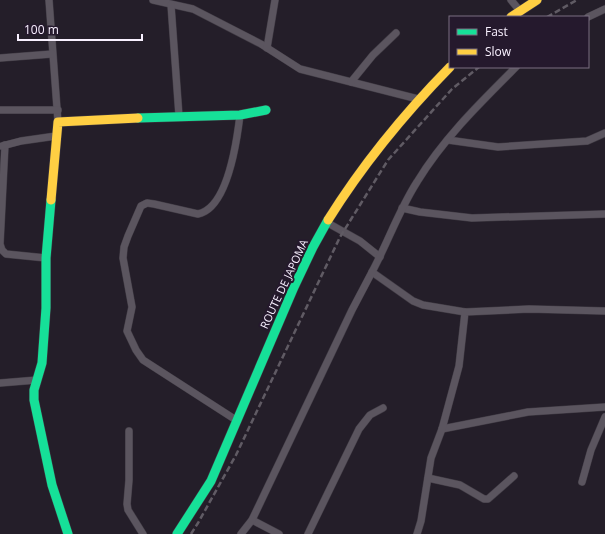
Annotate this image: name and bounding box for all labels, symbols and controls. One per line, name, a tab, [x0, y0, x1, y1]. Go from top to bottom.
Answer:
scale bar	[18, 16, 142, 42]
legend	[449, 16, 589, 68]
text: 100 m	[24, 21, 59, 38]
text: Fast	[485, 23, 508, 40]
text: Slow	[485, 43, 512, 60]
street label: ROUTE DE JAPOMA	[256, 237, 311, 331]

